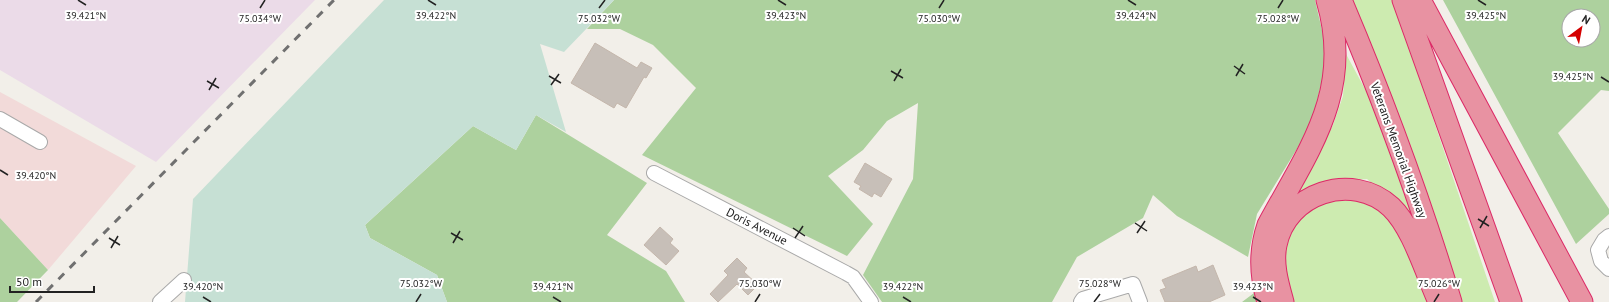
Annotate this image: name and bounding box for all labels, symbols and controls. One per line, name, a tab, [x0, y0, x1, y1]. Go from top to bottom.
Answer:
north arrow	[1561, 8, 1601, 48]
text: 39.421°N	[66, 9, 106, 22]
text: 39.422°N	[416, 9, 456, 22]
text: 39.423°N	[766, 9, 806, 22]
text: 39.424°N	[1116, 9, 1156, 22]
text: 39.425°N	[1466, 9, 1506, 22]
text: 75.034°W	[239, 12, 282, 25]
text: 75.032°W	[578, 12, 621, 25]
text: 75.030°W	[918, 12, 961, 25]
text: 75.028°W	[1257, 12, 1300, 25]
text: N	[1580, 12, 1593, 27]
text: 39.425°N	[1553, 70, 1593, 83]
street label: Veterans Memorial Highway	[1367, 79, 1431, 220]
text: 39.420°N	[16, 169, 56, 182]
street label: Doris Avenue	[724, 204, 790, 248]
scale bar	[10, 268, 94, 294]
text: 50 m	[16, 274, 42, 289]
text: 75.032°W	[400, 277, 443, 290]
text: 75.030°W	[739, 277, 782, 290]
text: 75.028°W	[1079, 277, 1122, 290]
text: 75.026°W	[1418, 277, 1461, 290]
text: 39.420°N	[183, 280, 223, 293]
text: 39.421°N	[533, 280, 573, 293]
text: 39.422°N	[883, 280, 923, 293]
text: 39.423°N	[1233, 280, 1273, 293]

